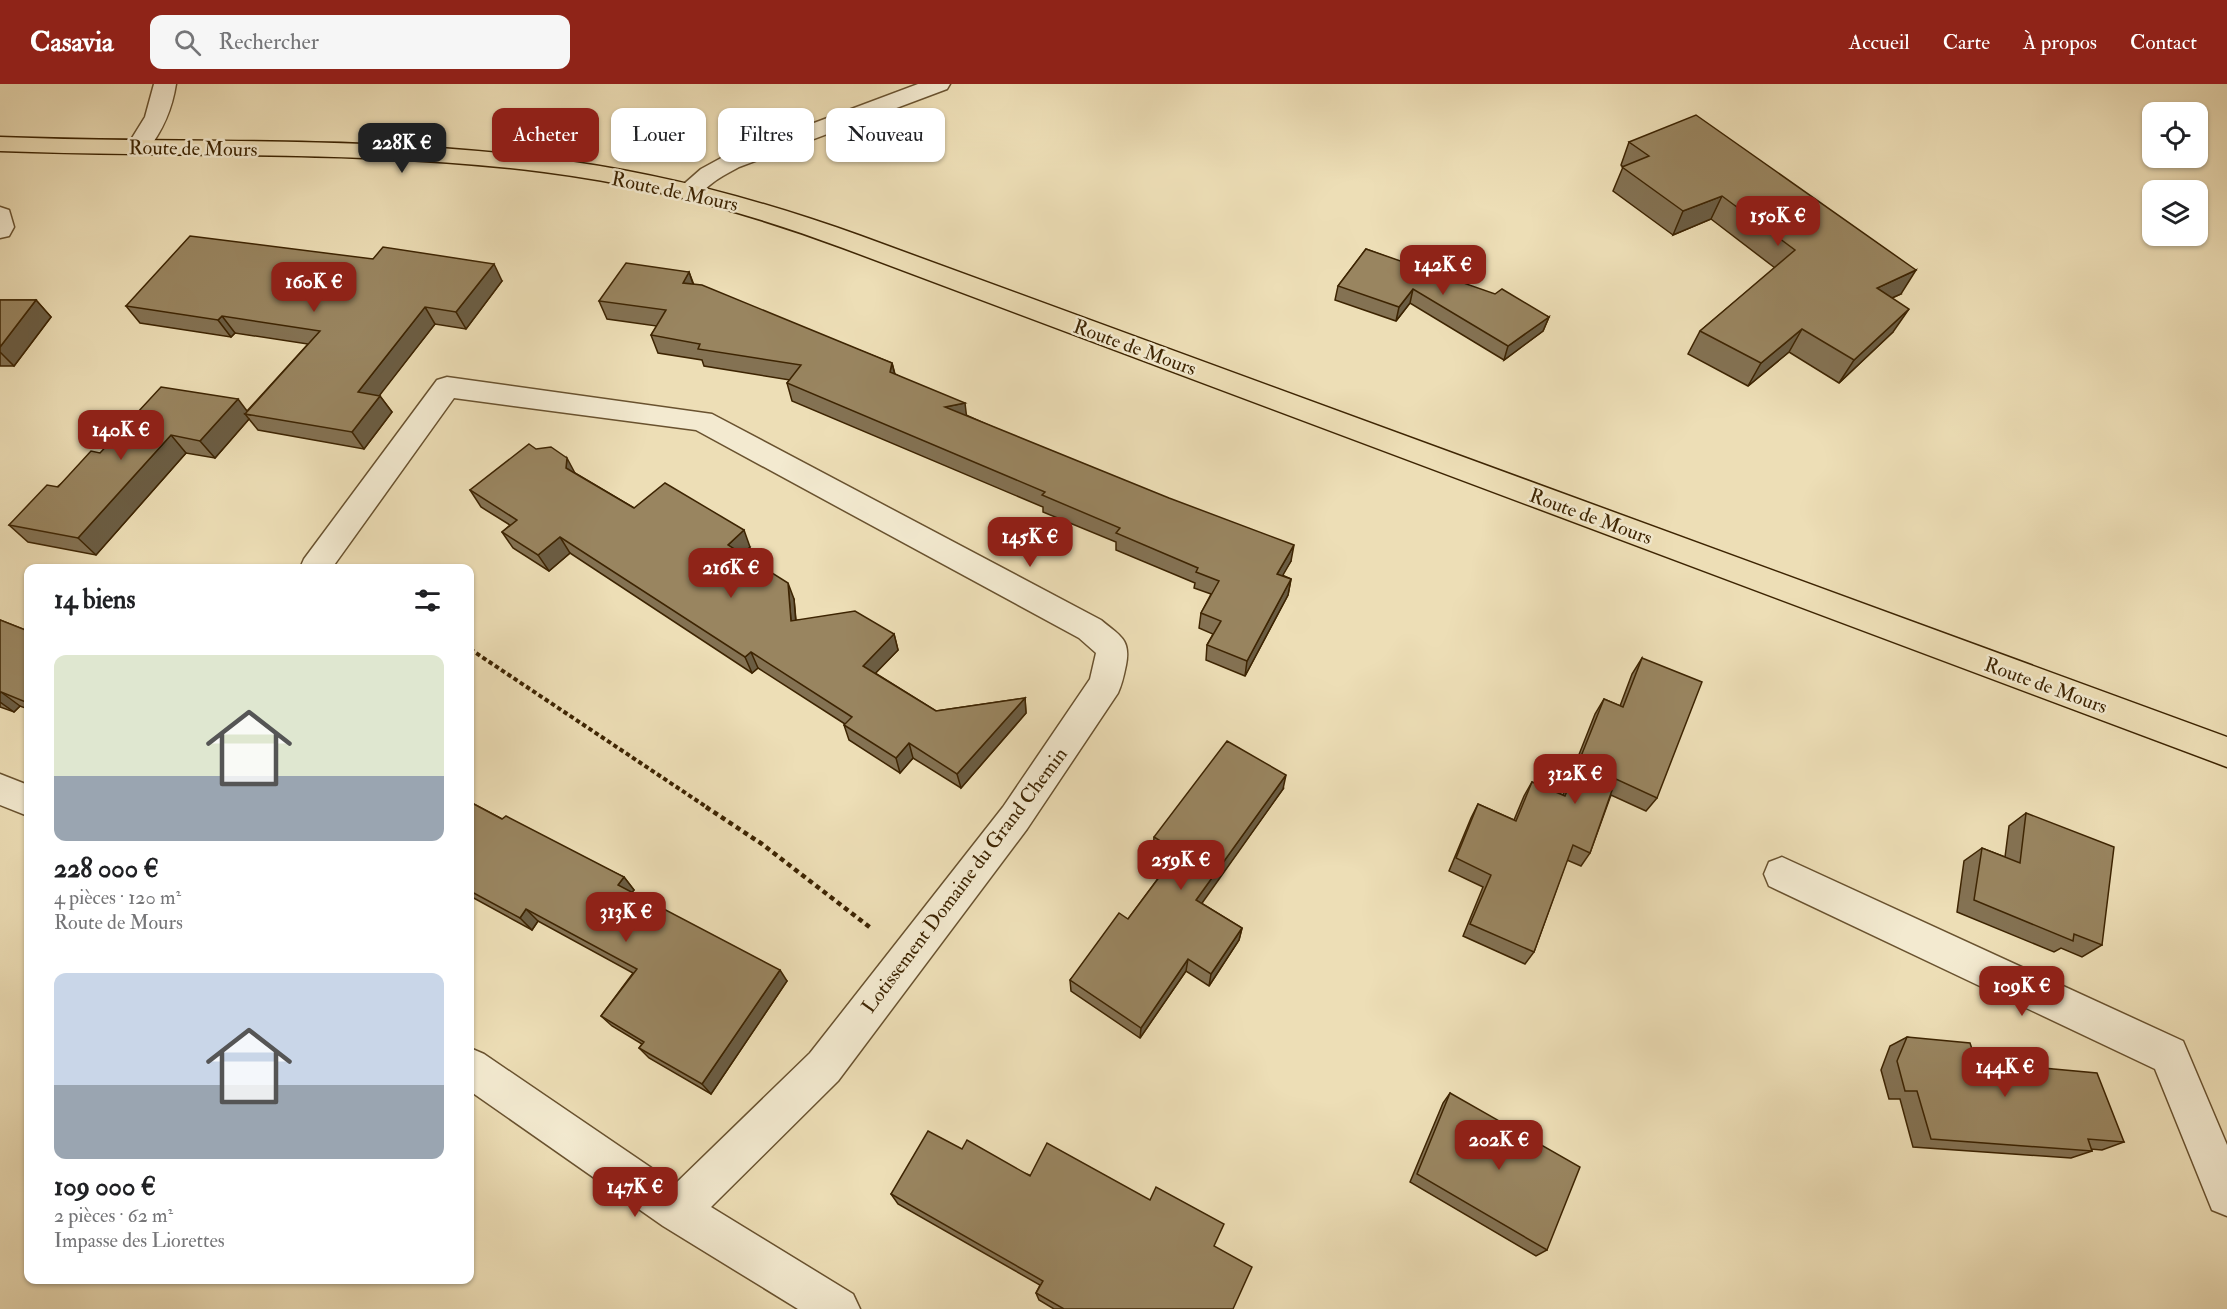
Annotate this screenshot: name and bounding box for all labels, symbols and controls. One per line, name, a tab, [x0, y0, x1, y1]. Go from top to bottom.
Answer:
search box	[150, 15, 570, 69]
text: Casavia	[30, 25, 114, 60]
icon: search	[171, 26, 204, 59]
text: Rechercher	[219, 28, 319, 56]
text: Accueil	[1849, 29, 1910, 56]
text: Carte	[1943, 29, 1990, 56]
text: À propos	[2023, 29, 2097, 56]
text: Contact	[2130, 29, 2197, 56]
map controls	[2142, 102, 2208, 246]
button: locate	[2142, 102, 2208, 168]
chip: Acheter	[492, 108, 599, 162]
chip: Louer	[611, 108, 706, 162]
chip: Filtres	[718, 108, 814, 162]
chip: Nouveau	[826, 108, 945, 162]
pin: 228K €	[353, 123, 451, 174]
text: 228K €	[372, 130, 432, 155]
street label: Route de Mours	[128, 135, 258, 162]
street label: Route de Mours	[609, 166, 741, 217]
button: layers	[2142, 180, 2208, 246]
pin: 150K €	[1729, 196, 1827, 247]
text: 150K €	[1750, 203, 1806, 228]
pin: 142K €	[1394, 245, 1492, 296]
text: 142K €	[1414, 252, 1472, 277]
pin: 160K €	[265, 262, 363, 313]
text: 160K €	[285, 269, 343, 294]
street label: Route de Mours	[1070, 314, 1200, 381]
pin: 140K €	[72, 410, 170, 461]
text: 140K €	[92, 417, 150, 442]
street label: Route de Mours	[1526, 483, 1656, 550]
pin: 145K €	[981, 517, 1079, 568]
text: 145K €	[1002, 524, 1058, 549]
pin: 216K €	[682, 548, 780, 599]
text: 216K €	[702, 555, 760, 580]
text: 14 biens	[54, 584, 135, 616]
icon: filters	[411, 584, 444, 617]
street label: Route de Mours	[1981, 652, 2111, 719]
icon: home	[195, 694, 303, 802]
street label: Lotissement Domaine du Grand Chemin	[856, 742, 1073, 1018]
pin: 312K €	[1526, 754, 1624, 805]
text: 312K €	[1548, 761, 1602, 786]
pin: 259K €	[1132, 840, 1230, 891]
text: 259K €	[1151, 847, 1211, 872]
text: 228 000 €	[54, 853, 159, 885]
text: 4 pièces · 120 m²	[54, 885, 181, 910]
pin: 313K €	[577, 892, 675, 943]
text: 313K €	[600, 899, 652, 924]
text: Route de Mours	[54, 910, 183, 935]
pin: 109K €	[1973, 966, 2071, 1017]
text: 109K €	[1993, 973, 2051, 998]
icon: home	[195, 1012, 303, 1120]
pin: 144K €	[1956, 1047, 2054, 1098]
text: 144K €	[1976, 1054, 2034, 1079]
pin: 202K €	[1450, 1120, 1548, 1171]
text: 202K €	[1469, 1127, 1529, 1152]
pin: 147K €	[586, 1167, 684, 1218]
text: 109 000 €	[54, 1171, 156, 1203]
text: 147K €	[607, 1174, 663, 1199]
text: 2 pièces · 62 m²	[54, 1203, 173, 1228]
text: Impasse des Liorettes	[54, 1228, 225, 1253]

